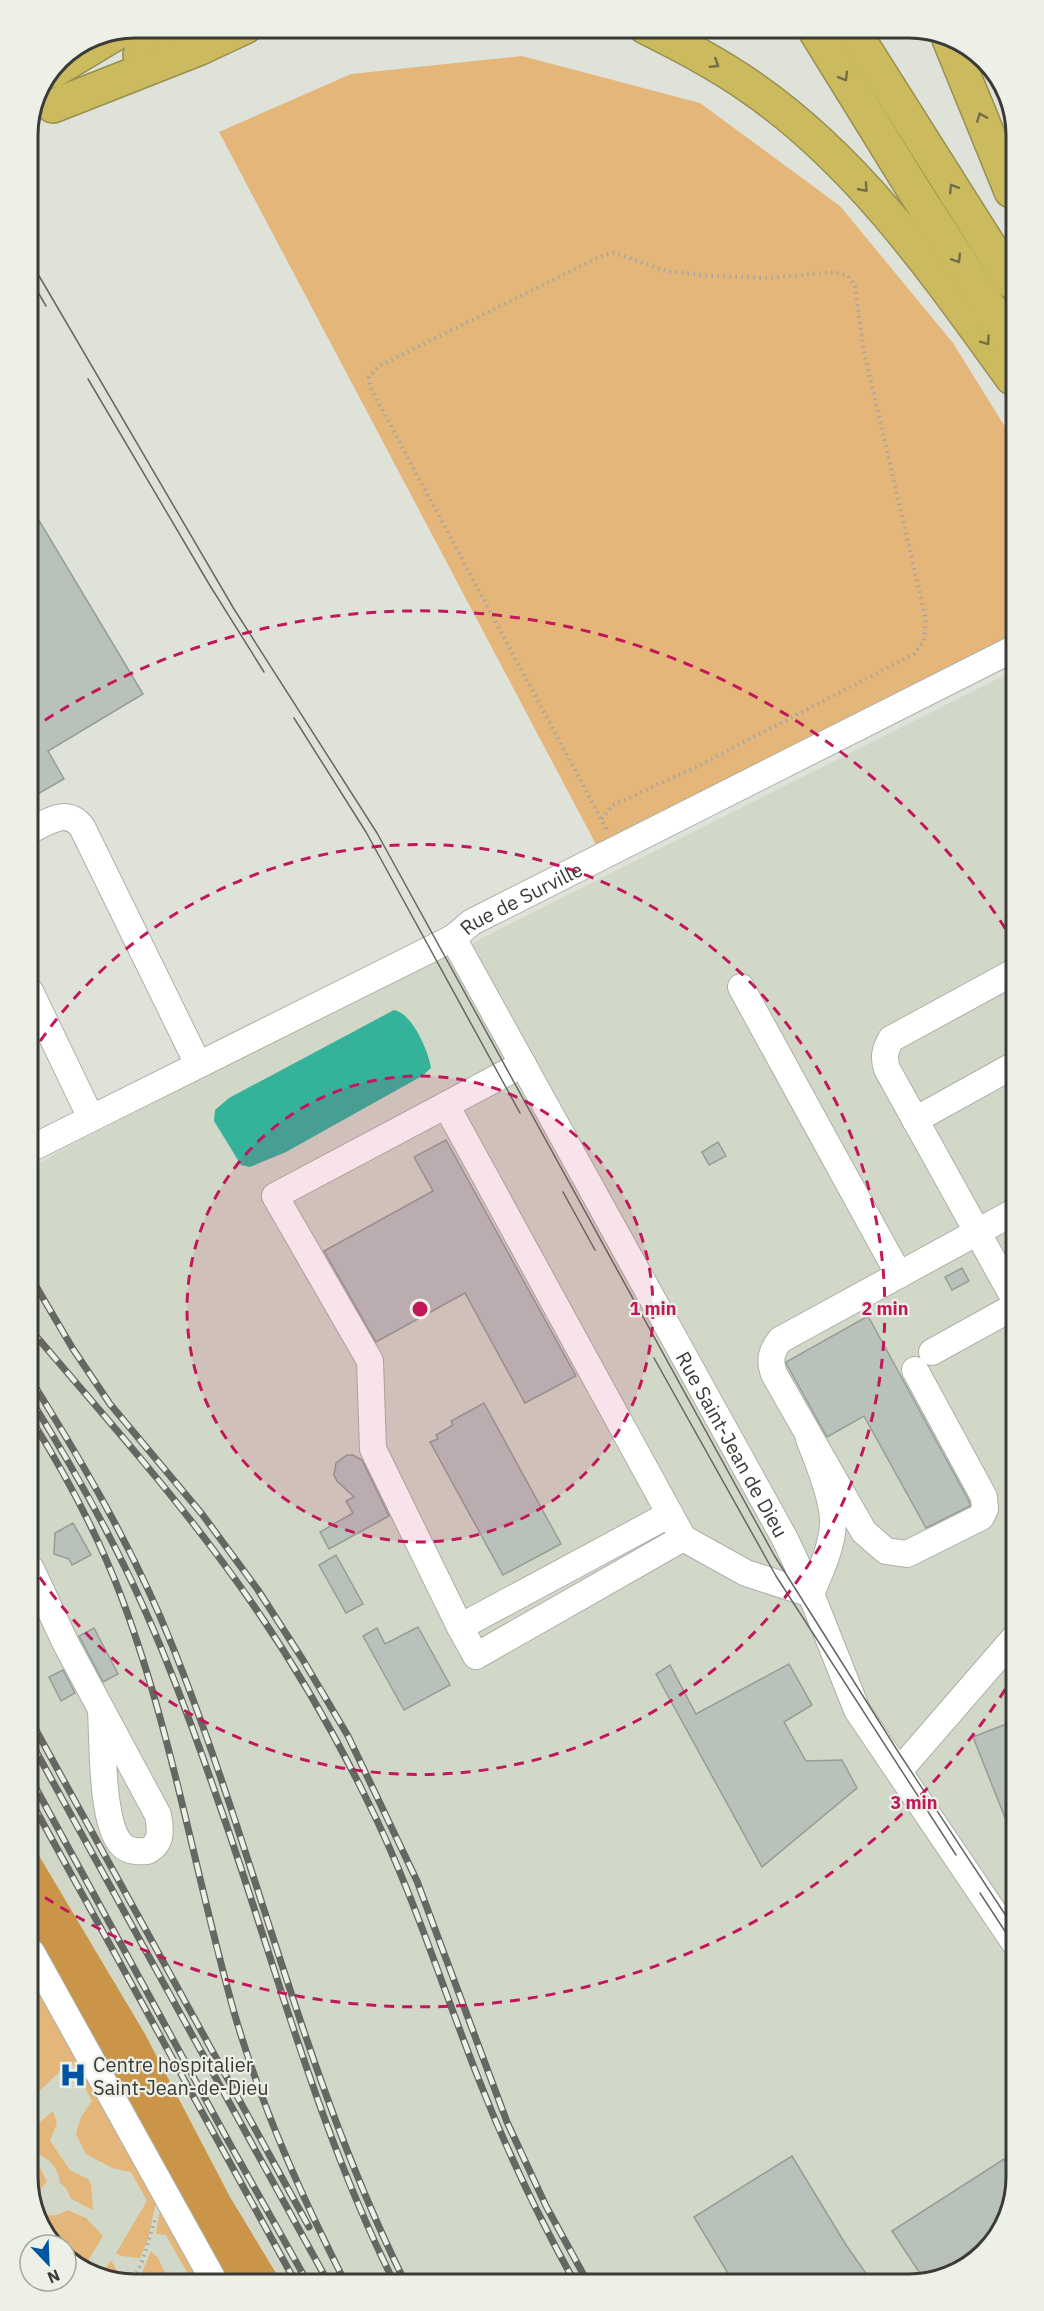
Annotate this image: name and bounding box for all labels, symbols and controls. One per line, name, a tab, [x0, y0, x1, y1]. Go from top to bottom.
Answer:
one-way arrow	[709, 57, 719, 69]
one-way arrow	[836, 71, 848, 81]
one-way arrow	[976, 113, 988, 124]
one-way arrow	[857, 182, 868, 192]
one-way arrow	[949, 184, 960, 195]
one-way arrow	[950, 253, 962, 263]
one-way arrow	[978, 334, 989, 345]
street label: Rue de Surville	[454, 855, 587, 941]
text: 1 min	[629, 1297, 677, 1320]
text: 2 min	[861, 1297, 909, 1320]
centre of rings	[410, 1299, 430, 1319]
street label: Rue Saint-Jean de Dieu	[670, 1346, 795, 1542]
text: 3 min	[890, 1791, 938, 1814]
place label: Centre hospitalier Saint-Jean-de-Dieu	[93, 2051, 269, 2101]
hospital icon: Centre hospitalier Saint-Jean-de-Dieu	[58, 2060, 88, 2090]
north arrow	[18, 2233, 78, 2293]
text: N	[45, 2265, 63, 2288]

